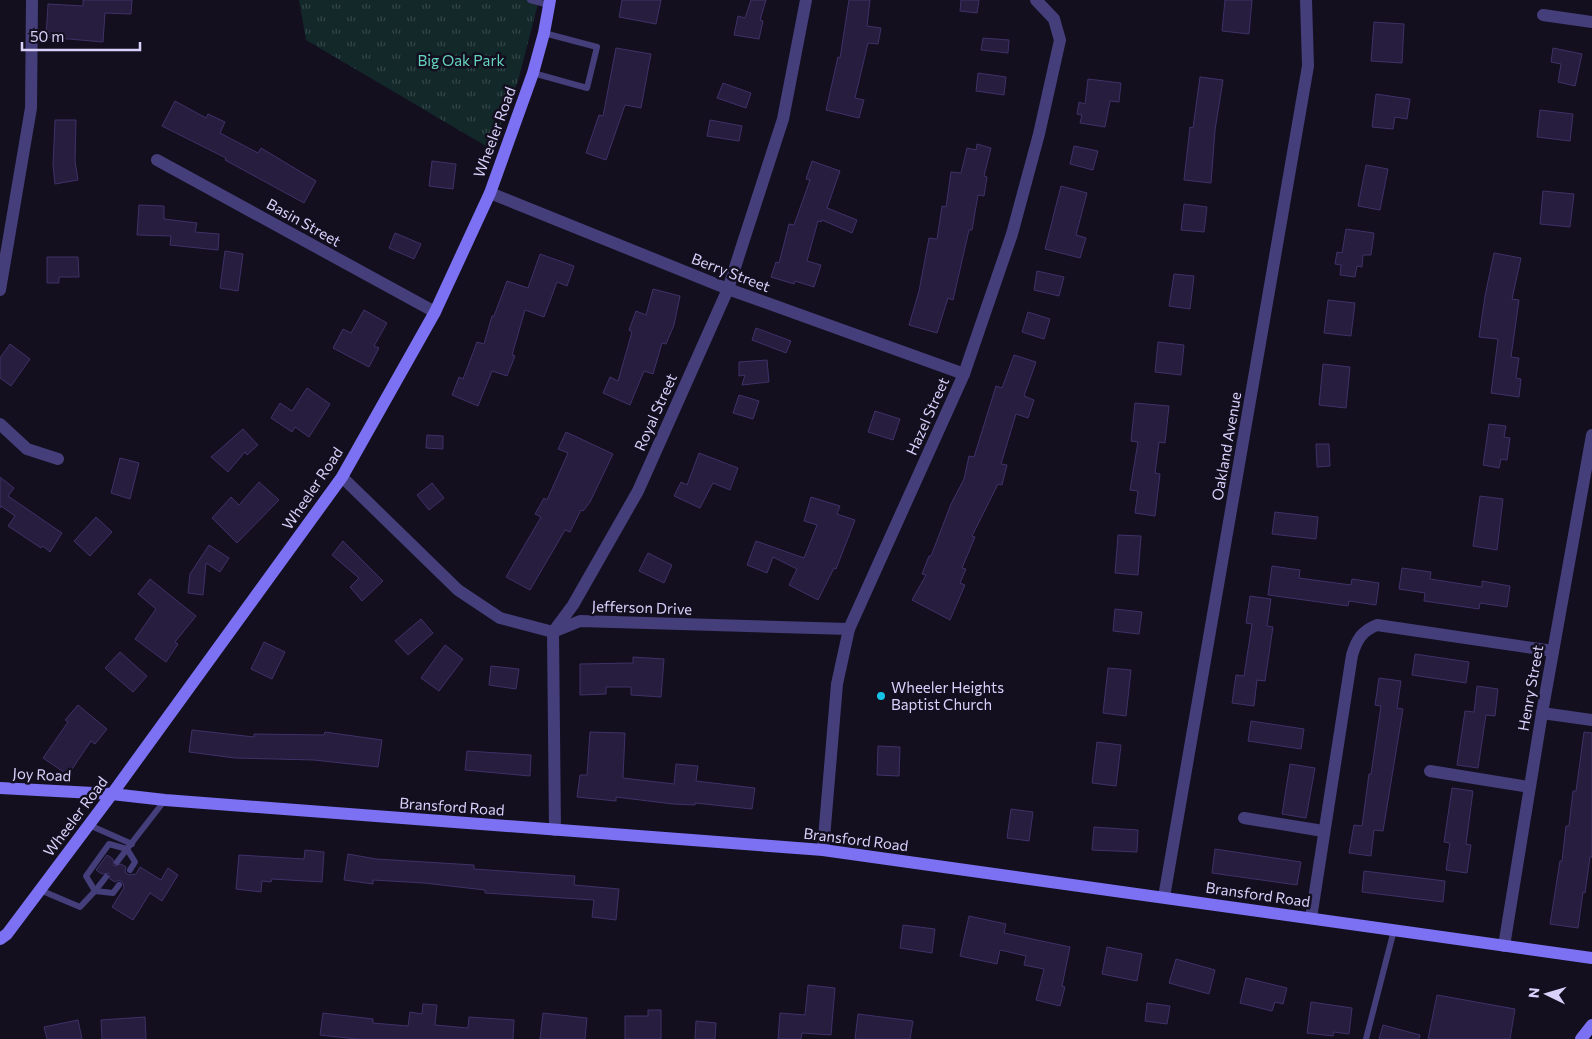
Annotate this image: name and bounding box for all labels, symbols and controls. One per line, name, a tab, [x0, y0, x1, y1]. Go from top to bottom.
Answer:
scale bar	[22, 20, 140, 52]
text: 50 m	[30, 27, 64, 45]
park label: Big Oak Park	[417, 51, 505, 69]
street label: Wheeler Road	[469, 84, 519, 180]
street label: Basin Street	[264, 194, 344, 250]
street label: Berry Street	[689, 249, 773, 295]
street label: Royal Street	[630, 371, 680, 453]
street label: Hazel Street	[902, 374, 952, 458]
street label: Oakland Avenue	[1208, 390, 1244, 502]
street label: Wheeler Road	[278, 443, 346, 533]
street label: Jefferson Drive	[591, 596, 693, 618]
street label: Henry Street	[1514, 644, 1546, 732]
place label: Wheeler Heights Baptist Church	[891, 678, 1004, 713]
marker: Wheeler Heights Baptist Church	[875, 690, 887, 702]
street label: Joy Road	[12, 763, 72, 785]
street label: Wheeler Road	[39, 773, 111, 859]
street label: Bransford Road	[399, 793, 505, 819]
street label: Bransford Road	[803, 824, 909, 854]
street label: Bransford Road	[1204, 878, 1312, 910]
north arrow	[1522, 969, 1572, 1019]
text: N	[1525, 987, 1542, 999]

